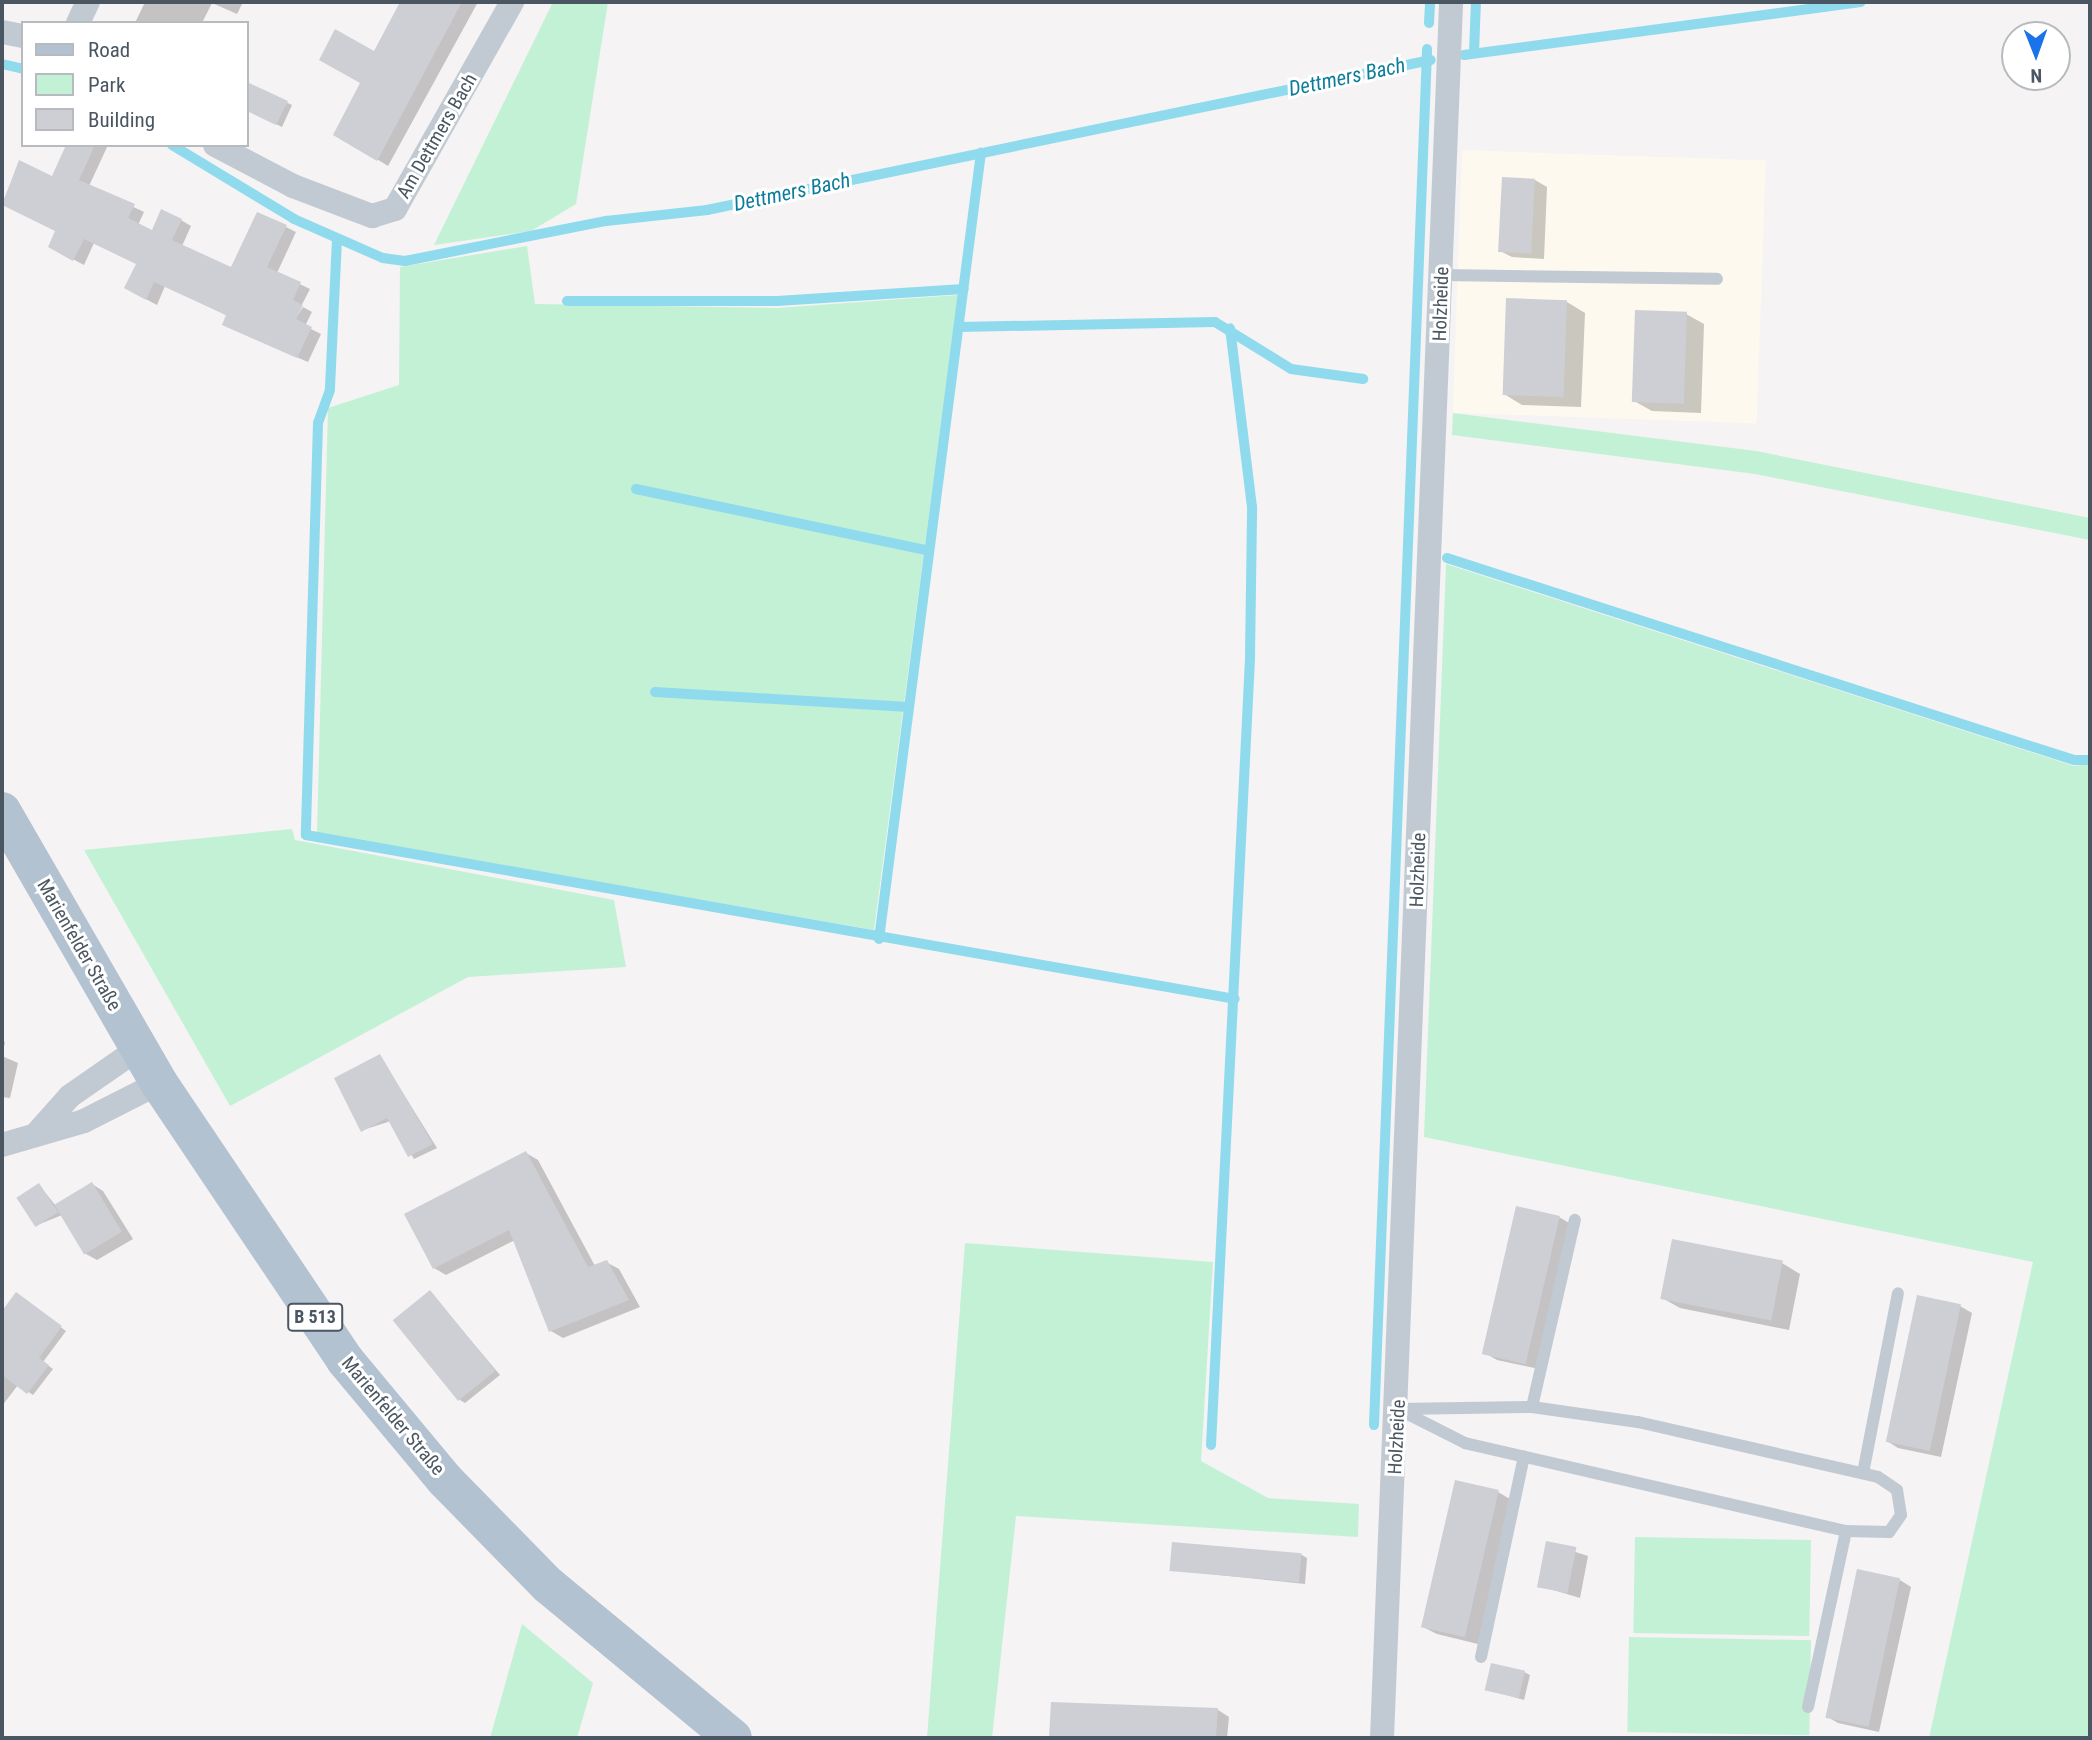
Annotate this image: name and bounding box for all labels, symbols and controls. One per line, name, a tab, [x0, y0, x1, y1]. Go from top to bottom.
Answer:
legend	[21, 21, 248, 147]
north arrow	[2001, 21, 2071, 91]
text: Road	[88, 38, 130, 62]
water label: Dettmers Bach	[1286, 52, 1408, 102]
text: N	[2030, 64, 2042, 87]
street label: Am Dettmers Bach	[392, 70, 482, 202]
text: Park	[88, 73, 125, 97]
text: Building	[88, 108, 155, 132]
water label: Dettmers Bach	[731, 167, 853, 217]
street label: Holzheide	[1428, 266, 1454, 342]
street label: Holzheide	[1405, 832, 1431, 908]
street label: Marienfelder Straße	[32, 875, 126, 1015]
road number: B 513	[287, 1302, 343, 1332]
street label: Marienfelder Straße	[337, 1352, 449, 1480]
street label: Holzheide	[1384, 1399, 1410, 1475]

